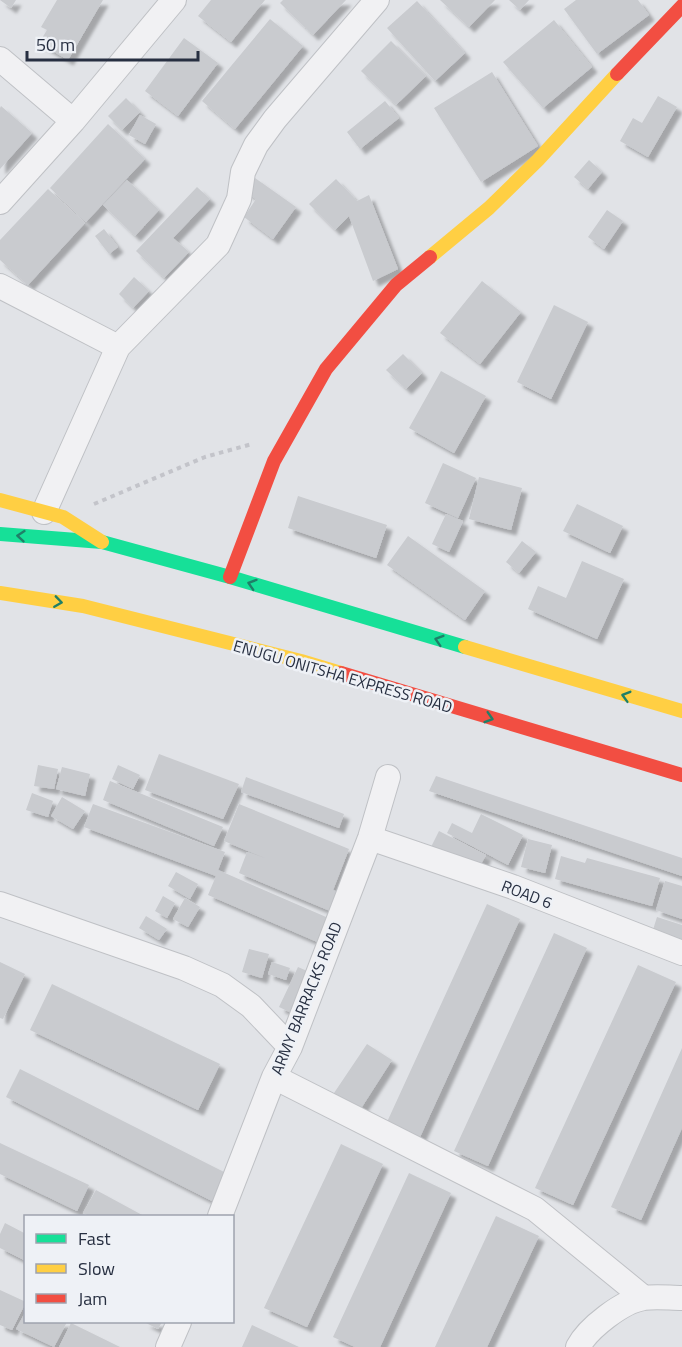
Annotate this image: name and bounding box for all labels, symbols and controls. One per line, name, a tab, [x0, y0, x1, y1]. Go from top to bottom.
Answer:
scale bar	[27, 24, 198, 62]
text: 50 m	[36, 31, 75, 58]
one-way arrow	[16, 529, 25, 542]
one-way arrow	[247, 578, 258, 591]
one-way arrow	[53, 595, 62, 607]
street label: ENUGU ONITSHA EXPRESS ROAD	[231, 633, 455, 719]
one-way arrow	[434, 635, 445, 647]
one-way arrow	[621, 690, 631, 703]
one-way arrow	[483, 711, 494, 723]
street label: ROAD 6	[498, 873, 556, 915]
street label: ARMY BARRACKS ROAD	[264, 918, 348, 1078]
legend	[24, 1215, 234, 1323]
text: Fast	[78, 1225, 111, 1252]
text: Slow	[78, 1255, 115, 1282]
text: Jam	[78, 1285, 107, 1312]

